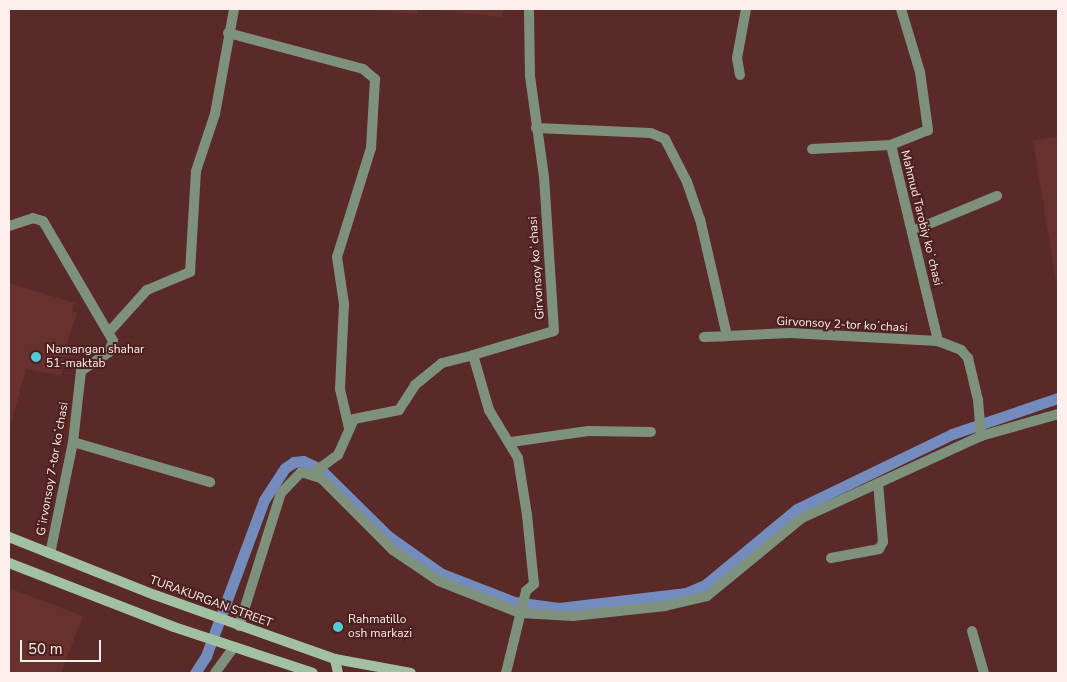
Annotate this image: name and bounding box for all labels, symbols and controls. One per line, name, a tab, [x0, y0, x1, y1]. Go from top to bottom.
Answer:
street label: Mahmud Tarobiy koʻchasi	[897, 149, 945, 287]
street label: Girvonsoy koʻchasi	[526, 216, 548, 320]
street label: Girvonsoy 2-tor koʼchasi	[776, 314, 908, 336]
place label: Namangan shahar 51-maktab	[46, 343, 144, 371]
marker: Namangan shahar 51-maktab	[30, 351, 42, 363]
street label: Gʼirvonsoy 7-tor koʼchasi	[34, 401, 72, 537]
street label: TURAKURGAN STREET	[148, 573, 274, 631]
place label: Rahmatillo osh markazi	[348, 613, 412, 641]
marker: Rahmatillo osh markazi	[332, 621, 344, 633]
scale bar	[22, 630, 104, 662]
text: 50 m	[28, 639, 63, 659]

